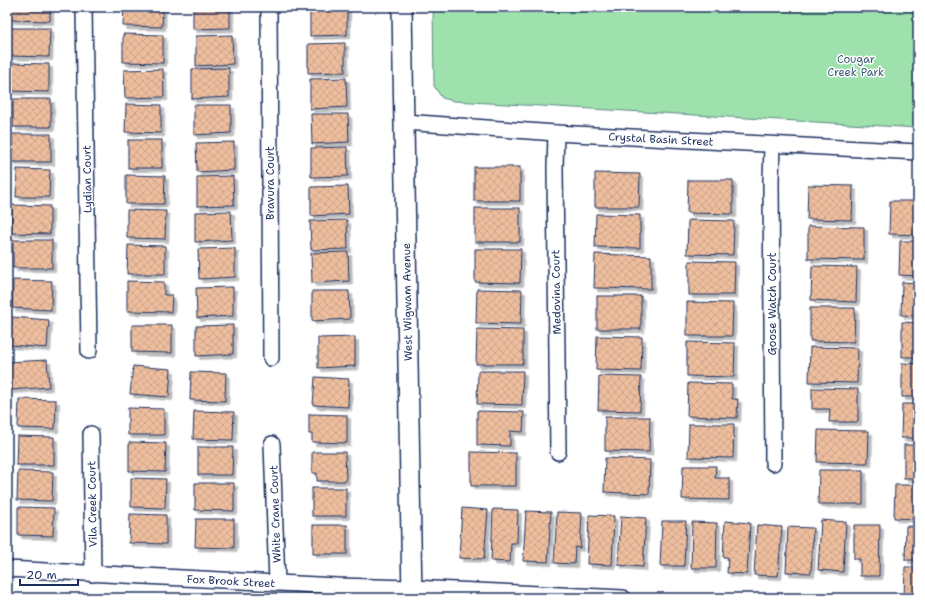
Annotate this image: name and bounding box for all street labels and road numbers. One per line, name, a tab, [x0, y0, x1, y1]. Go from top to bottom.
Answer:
street label: Crystal Basin Street	[608, 129, 714, 150]
street label: Lydian Court	[79, 145, 96, 213]
street label: Bravura Court	[263, 146, 278, 220]
street label: West Wigwam Avenue	[399, 243, 416, 361]
street label: Medovina Court	[548, 249, 565, 335]
street label: Goose Watch Court	[765, 252, 780, 356]
street label: Vila Creek Court	[84, 460, 101, 547]
street label: White Crane Court	[266, 465, 285, 563]
street label: Fox Brook Street	[186, 572, 276, 591]

